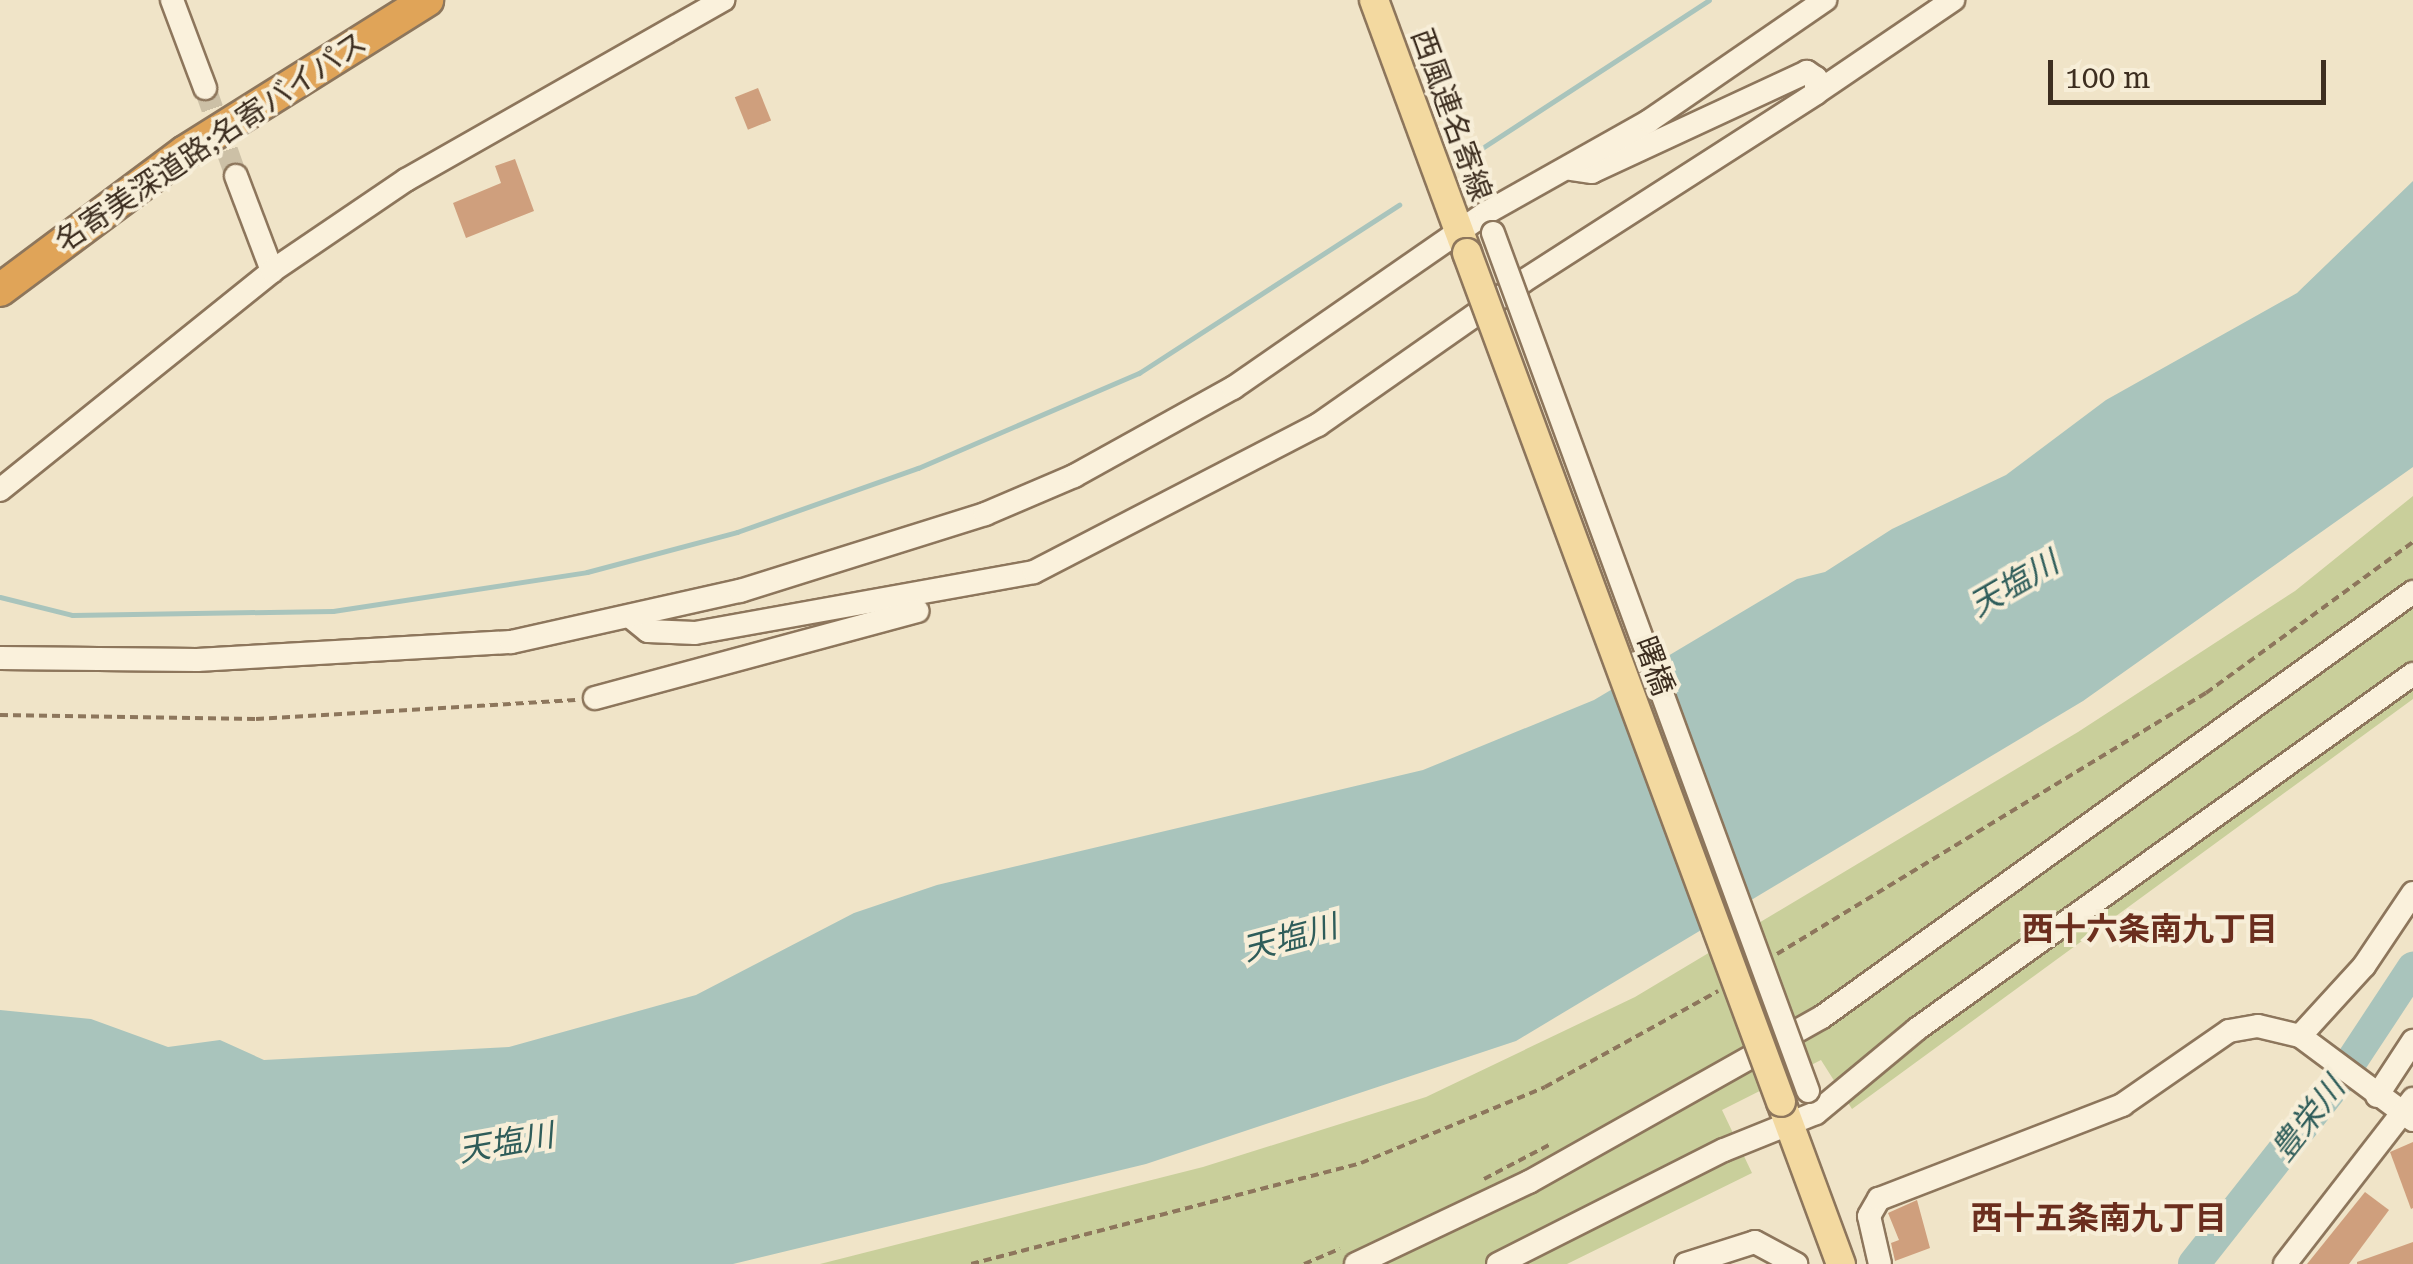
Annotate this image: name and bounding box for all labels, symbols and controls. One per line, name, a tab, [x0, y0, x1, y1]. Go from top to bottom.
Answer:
street label: 名寄美深道路;名寄バイパス	[48, 24, 374, 260]
street label: 西風連名寄線	[1403, 24, 1499, 206]
scale bar	[2053, 40, 2330, 102]
text: 100 m	[2065, 60, 2150, 95]
water label: 天塩川	[1963, 543, 2065, 625]
street label: 曙橋	[1627, 632, 1681, 700]
water label: 天塩川	[1239, 907, 1341, 969]
district label: 西十六条南九丁目	[2022, 910, 2278, 948]
water label: 豊栄川	[2263, 1069, 2353, 1169]
water label: 天塩川	[455, 1116, 557, 1170]
district label: 西十五条南九丁目	[1971, 1199, 2227, 1237]

